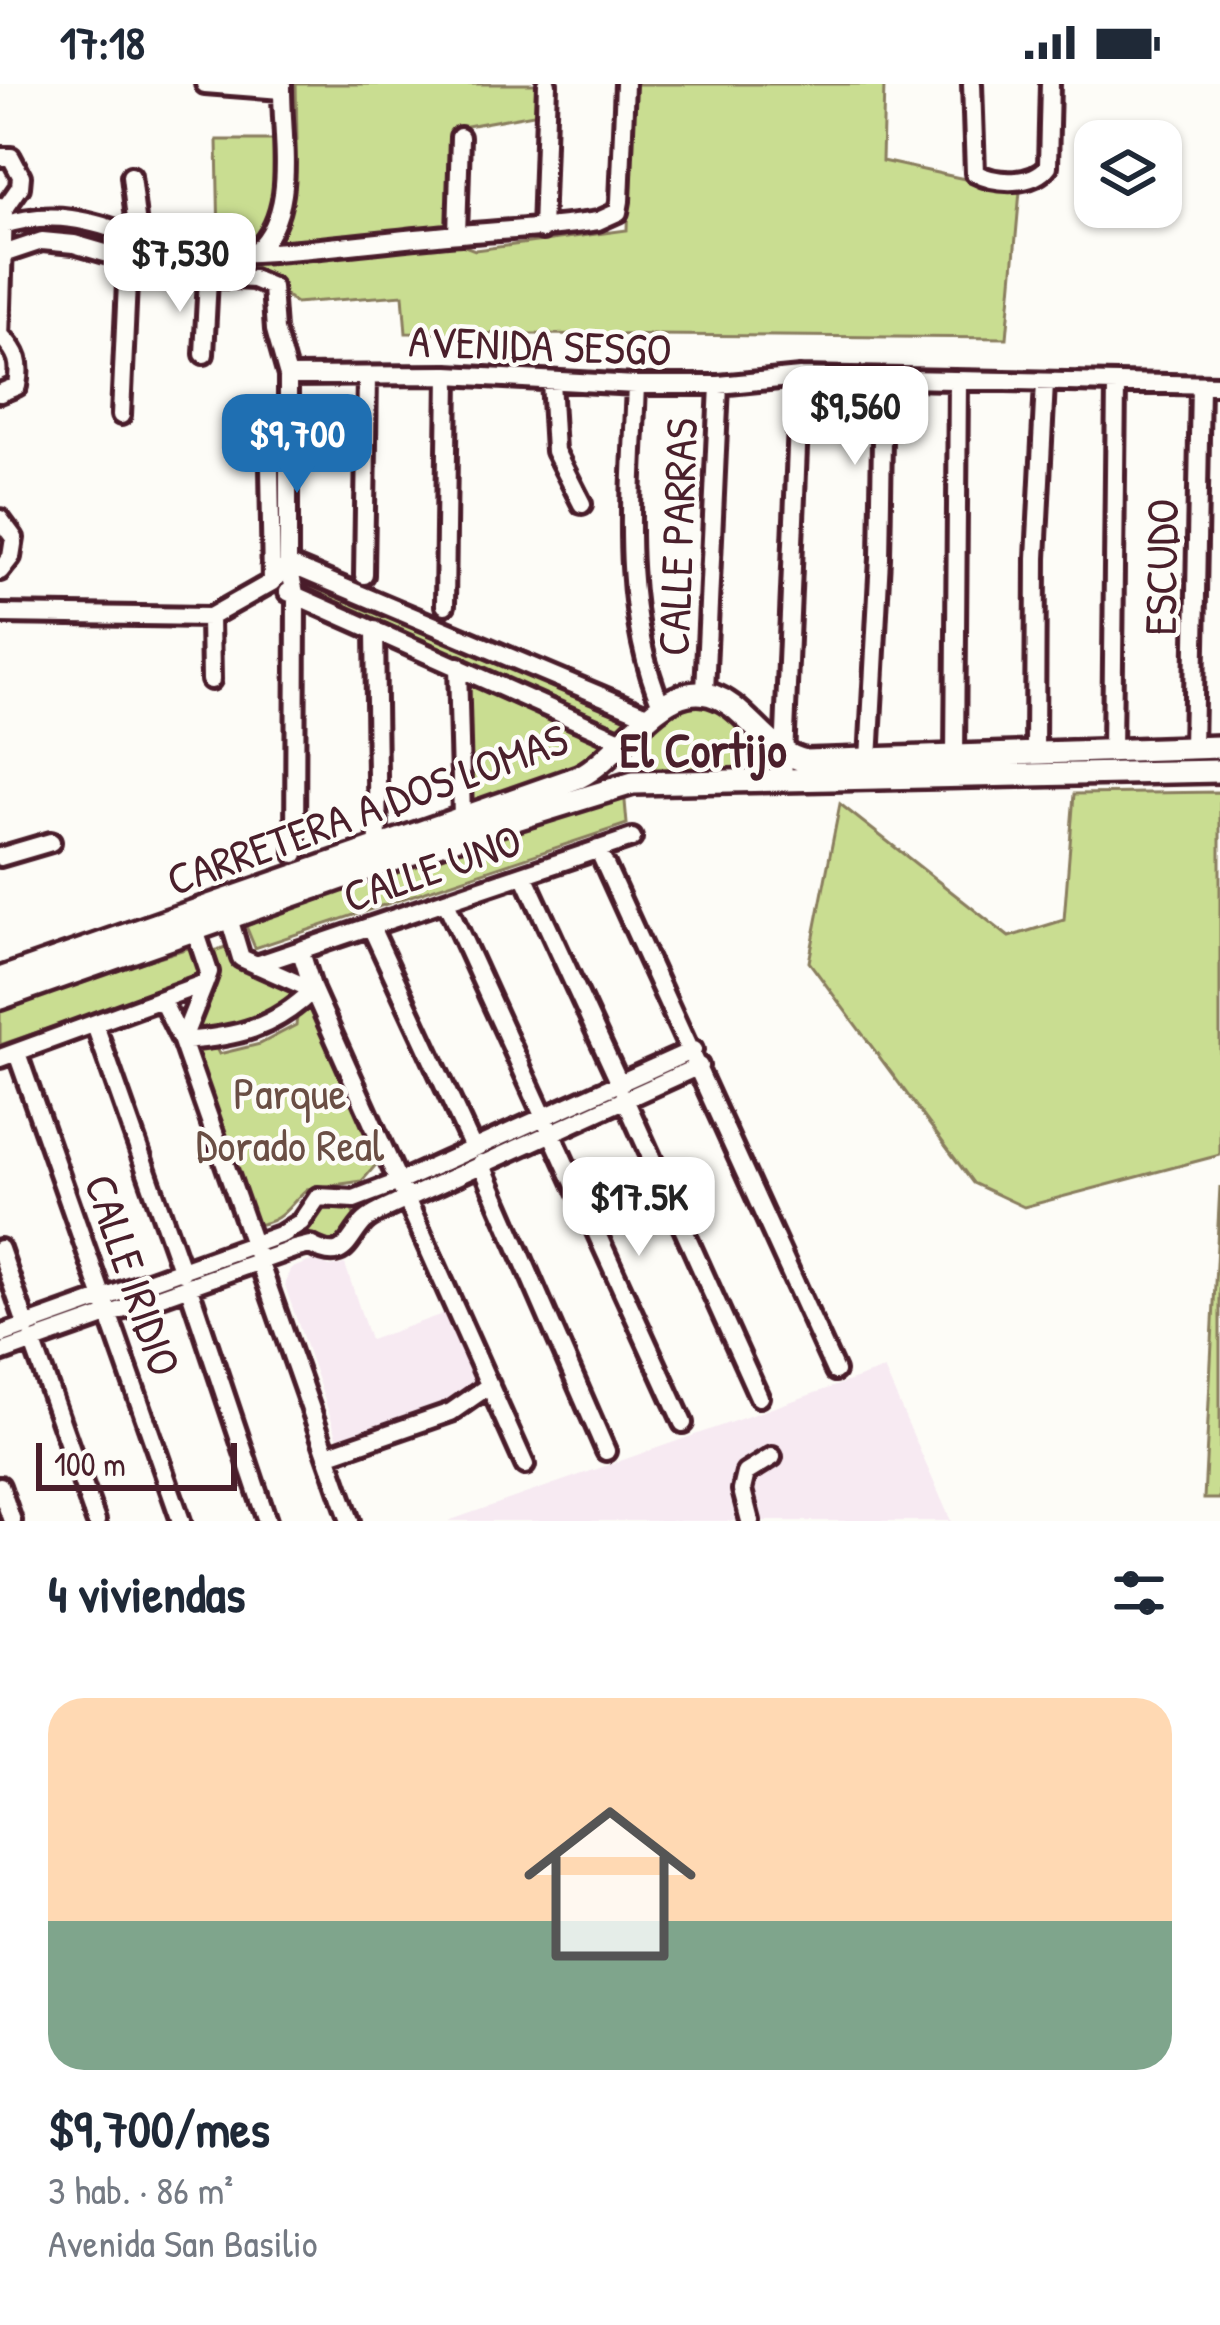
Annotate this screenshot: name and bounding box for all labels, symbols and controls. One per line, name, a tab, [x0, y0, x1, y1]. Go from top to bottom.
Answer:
text: 17:18	[60, 12, 145, 73]
map controls	[1074, 120, 1182, 228]
button: layers	[1074, 120, 1182, 228]
pin: $7,530	[82, 213, 278, 315]
text: $7,530	[131, 225, 229, 278]
street label: AVENIDA SESGO	[407, 309, 673, 380]
pin: $9,560	[757, 366, 953, 468]
text: $9,560	[809, 378, 901, 431]
pin: $9,700	[199, 394, 395, 496]
text: $9,700	[249, 406, 345, 459]
street label: CALLE PARRAS	[642, 417, 711, 657]
street label: ESCUDO	[1129, 498, 1192, 636]
street label: CARRETERA A DOS LOMAS	[158, 708, 575, 909]
district label: El Cortijo	[619, 717, 787, 782]
street label: CALLE UNO	[335, 809, 529, 926]
park label: Parque Dorado Real	[196, 1062, 384, 1175]
pin: $17.5K	[541, 1157, 737, 1259]
street label: CALLE IRIDIO	[71, 1166, 196, 1384]
text: $17.5K	[590, 1169, 688, 1222]
scale bar	[36, 1437, 237, 1490]
text: 100 m	[54, 1442, 126, 1486]
text: 4 viviendas	[48, 1559, 245, 1628]
icon: filters	[1106, 1560, 1172, 1626]
icon: home	[502, 1776, 718, 1992]
text: $9,700/mes	[48, 2094, 270, 2163]
text: 3 hab. · 86 m²	[48, 2163, 233, 2216]
text: Avenida San Basilio	[48, 2216, 317, 2269]

